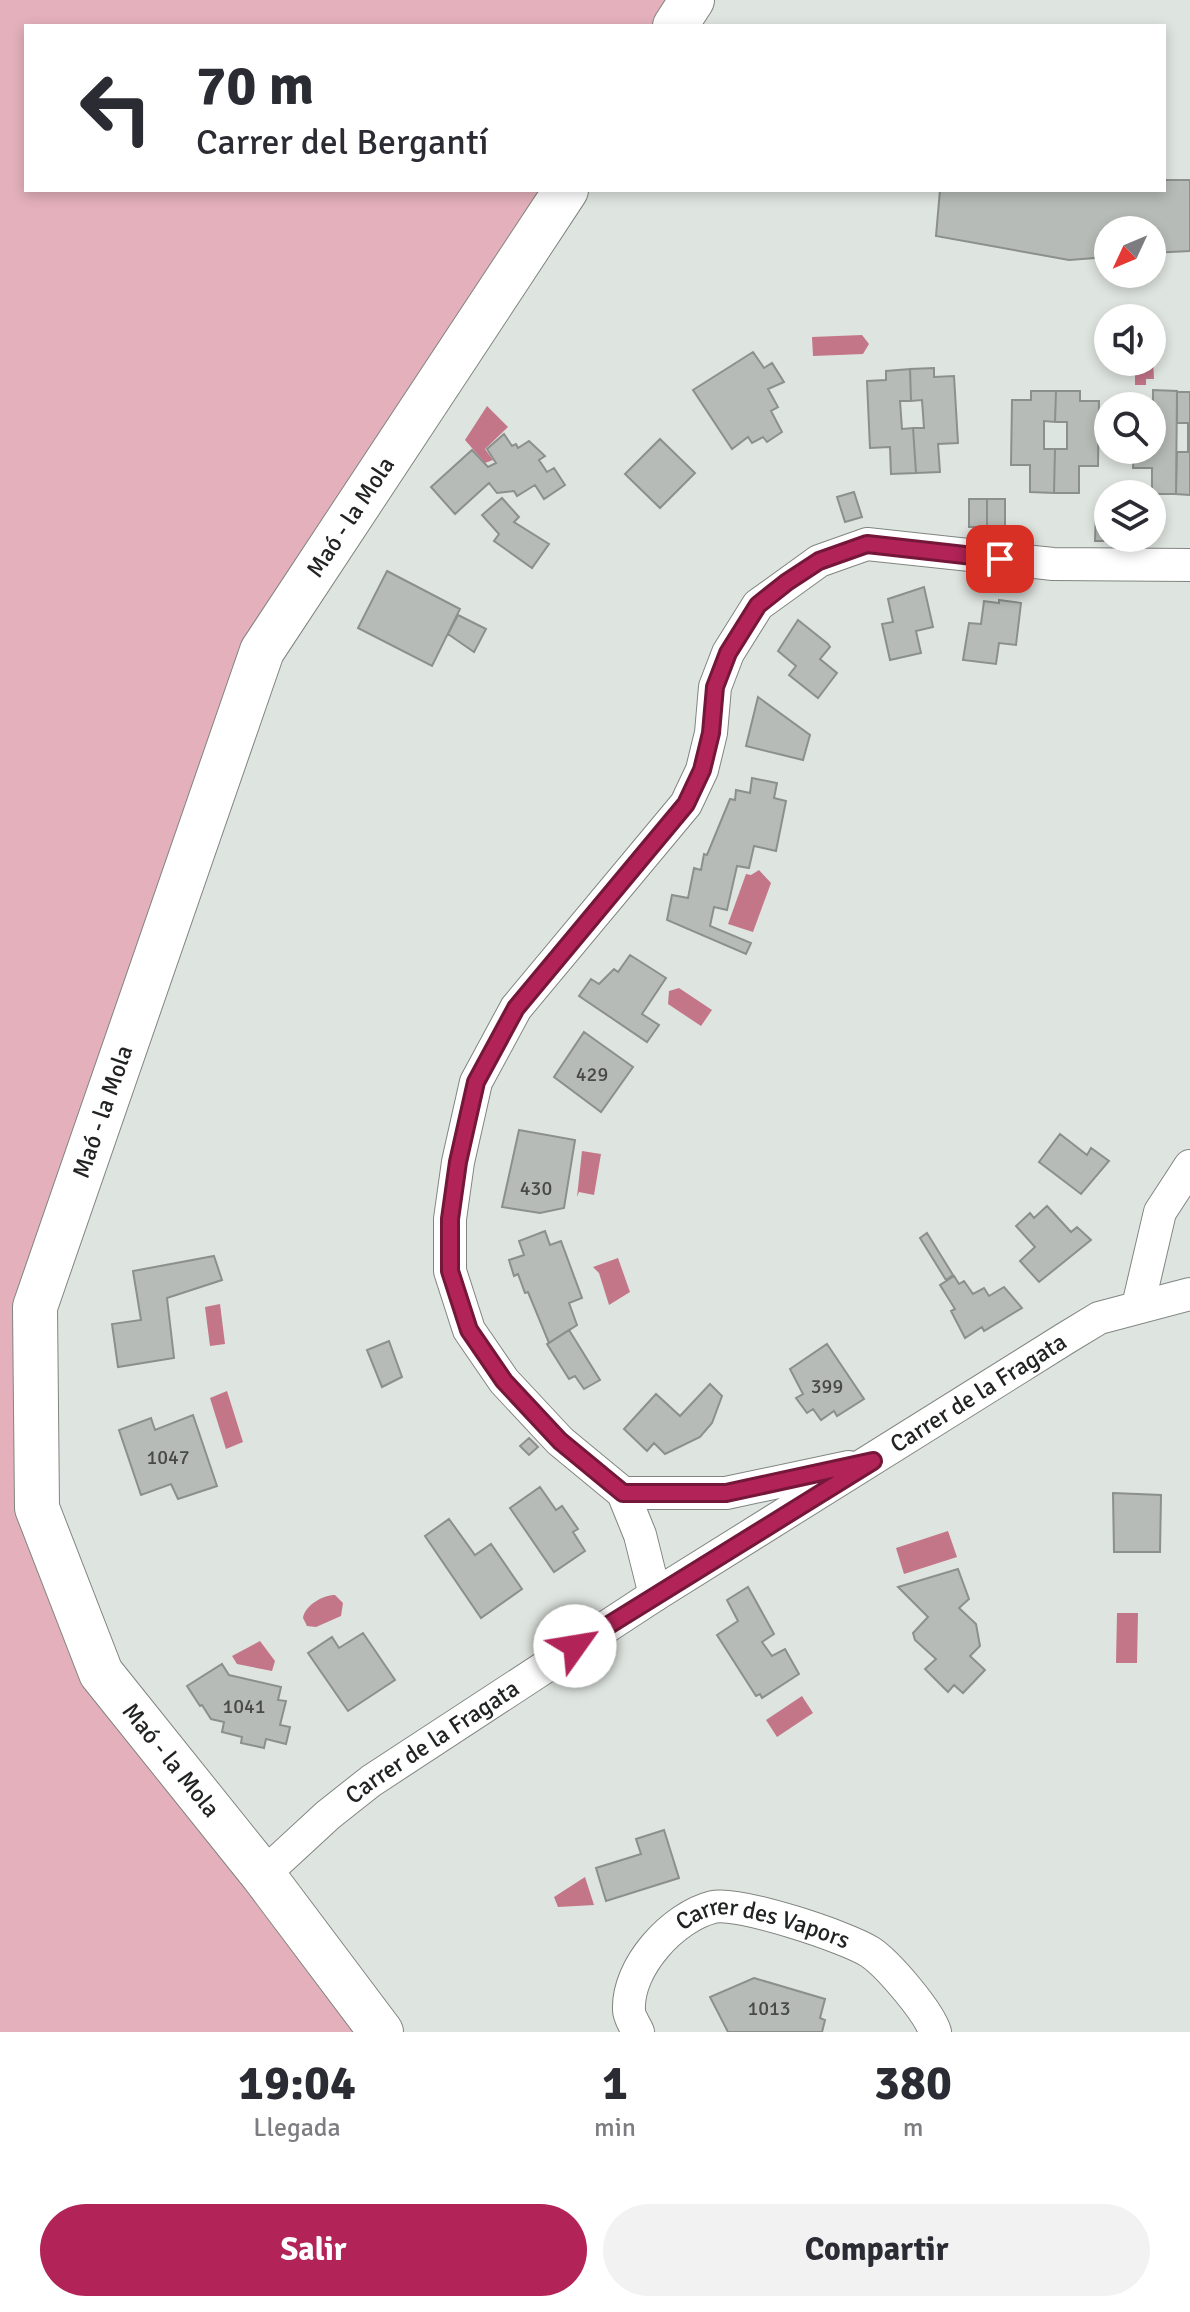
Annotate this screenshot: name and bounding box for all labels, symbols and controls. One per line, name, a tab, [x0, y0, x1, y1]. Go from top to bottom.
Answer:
text: 70 m	[196, 51, 314, 120]
icon: left	[64, 56, 168, 160]
text: Carrer del Bergantí	[196, 120, 489, 165]
north arrow	[1094, 216, 1166, 288]
map controls	[1094, 216, 1166, 552]
button: sound	[1094, 304, 1166, 376]
button: search	[1094, 392, 1166, 464]
street label: Maó - la Mola	[300, 451, 401, 583]
button: layers	[1094, 480, 1166, 552]
pin	[966, 525, 1034, 593]
icon: arrive	[978, 537, 1022, 581]
street label: Maó - la Mola	[66, 1041, 139, 1182]
house number: 429	[576, 1062, 608, 1087]
house number: 430	[520, 1176, 552, 1201]
street label: Carrer de la Fragata	[884, 1327, 1072, 1459]
house number: 399	[811, 1374, 843, 1399]
house number: 1047	[146, 1445, 190, 1470]
position arrow	[533, 1604, 617, 1688]
street label: Carrer de la Fragata	[339, 1673, 525, 1810]
house number: 1041	[222, 1694, 266, 1719]
street label: Maó - la Mola	[116, 1697, 226, 1823]
street label: Carrer des Vapors	[670, 1891, 854, 1955]
house number: 1013	[747, 1996, 791, 2021]
text: 19:04	[238, 2054, 356, 2113]
text: 1	[602, 2054, 628, 2113]
text: 380	[874, 2054, 952, 2113]
text: Llegada	[253, 2112, 341, 2144]
text: min	[594, 2112, 636, 2144]
text: m	[903, 2112, 923, 2144]
button: Salir	[40, 2204, 587, 2296]
button: Compartir	[603, 2204, 1150, 2296]

